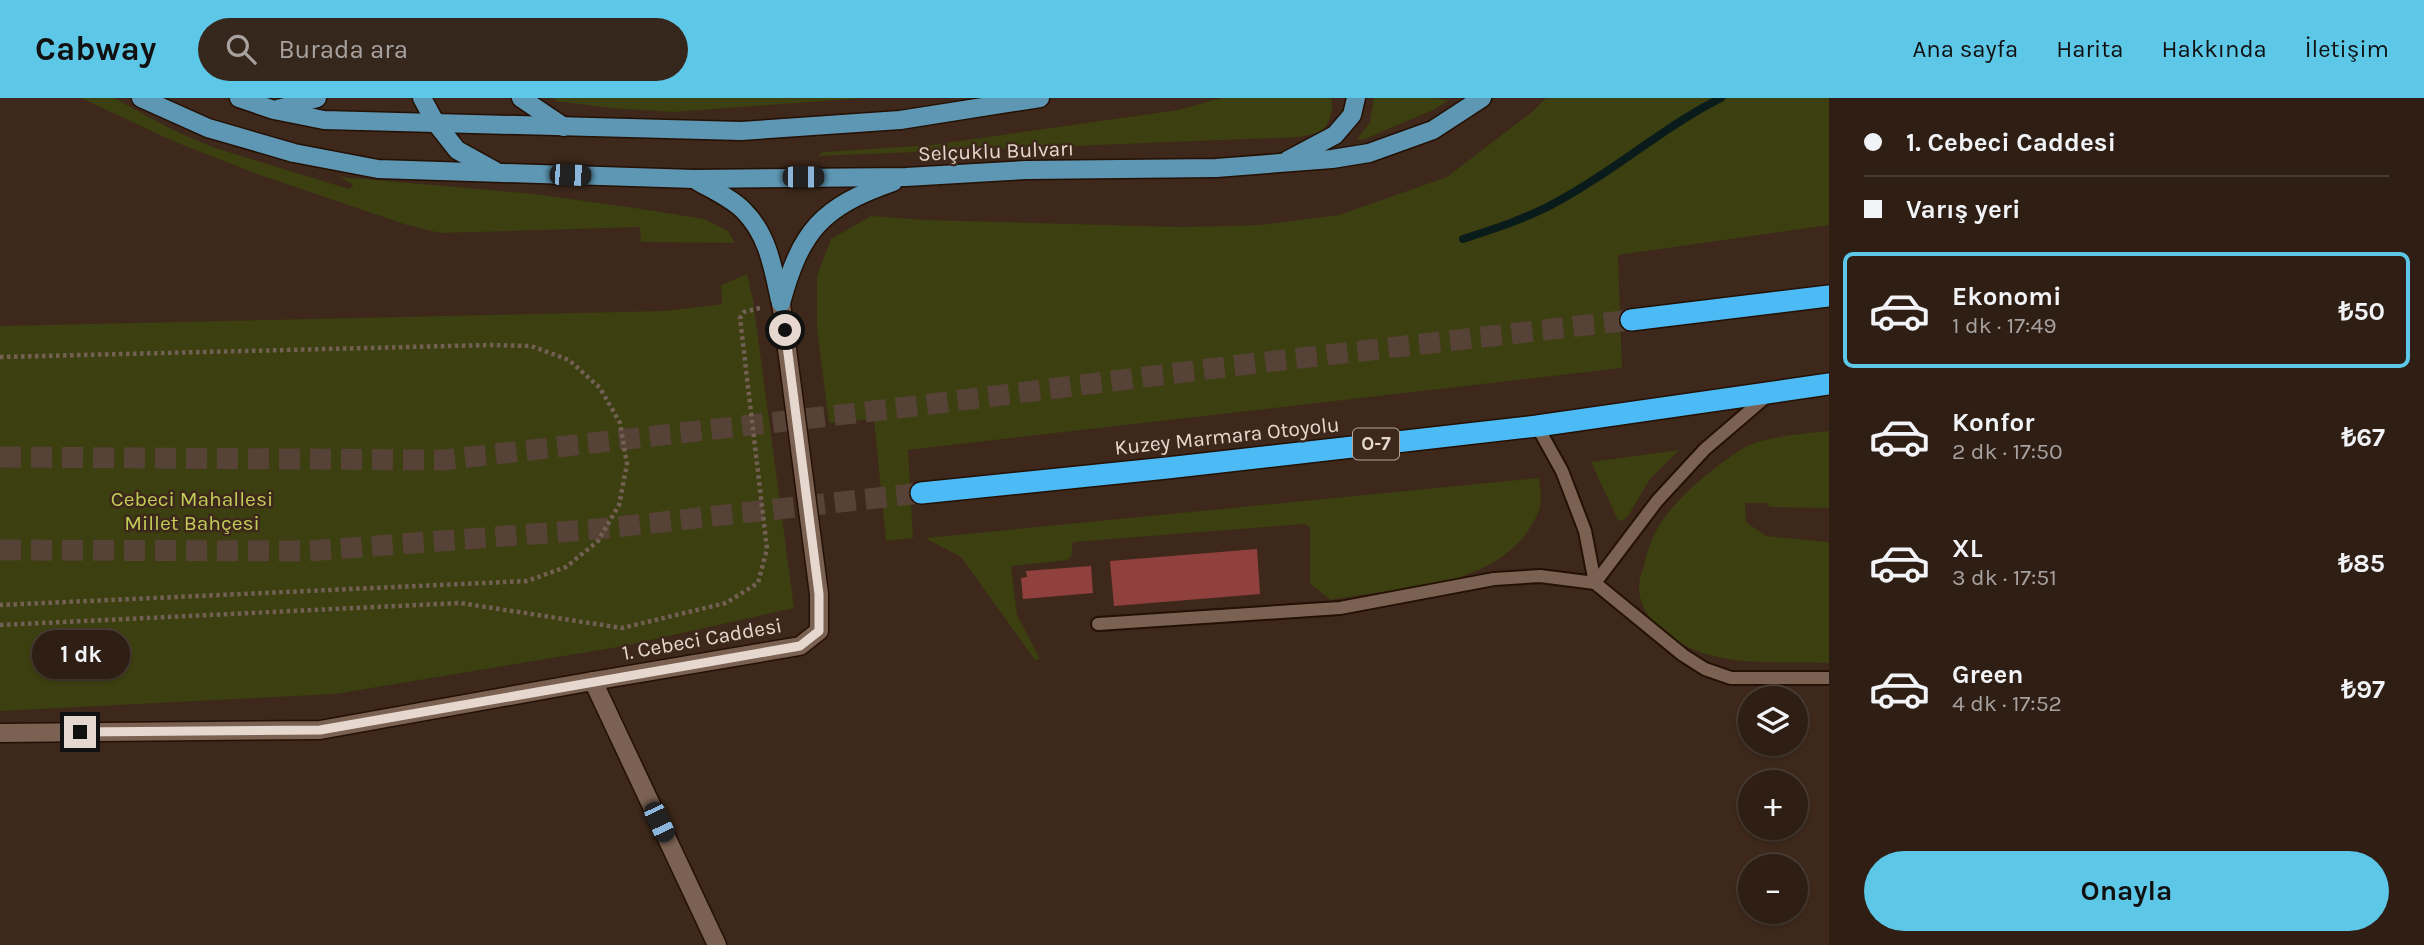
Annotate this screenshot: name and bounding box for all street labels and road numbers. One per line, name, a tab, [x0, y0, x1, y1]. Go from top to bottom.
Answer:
street label: Selçuklu Bulvarı	[918, 136, 1074, 166]
street label: Kuzey Marmara Otoyolu	[1113, 412, 1341, 460]
road number: O-7	[1353, 428, 1399, 460]
street label: 1. Cebeci Caddesi	[620, 613, 784, 665]

